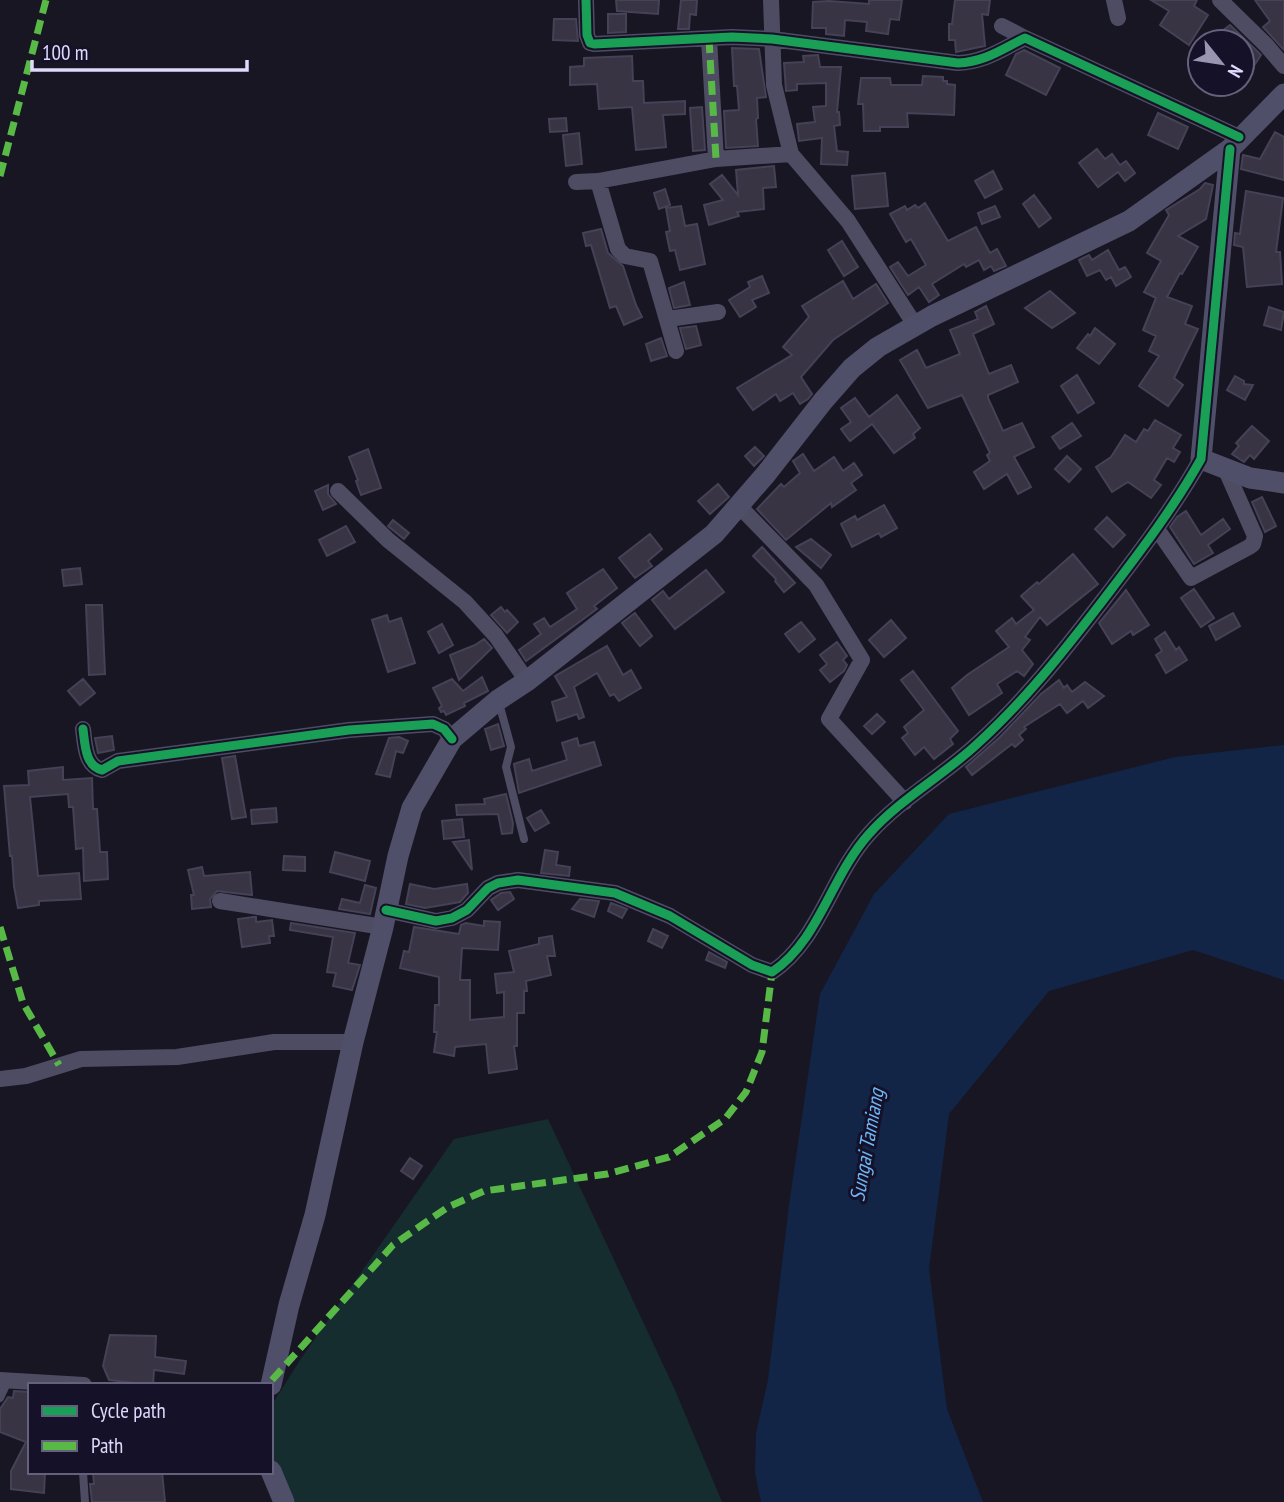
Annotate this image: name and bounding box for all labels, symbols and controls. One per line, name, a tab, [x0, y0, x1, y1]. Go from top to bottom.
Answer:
scale bar	[32, 28, 247, 72]
north arrow	[1186, 28, 1256, 98]
text: 100 m	[42, 39, 88, 66]
text: N	[1223, 61, 1249, 82]
water label: Sungai Tamiang	[843, 1084, 890, 1203]
legend	[28, 1383, 273, 1474]
text: Cycle path	[91, 1397, 166, 1424]
text: Path	[91, 1432, 123, 1459]

